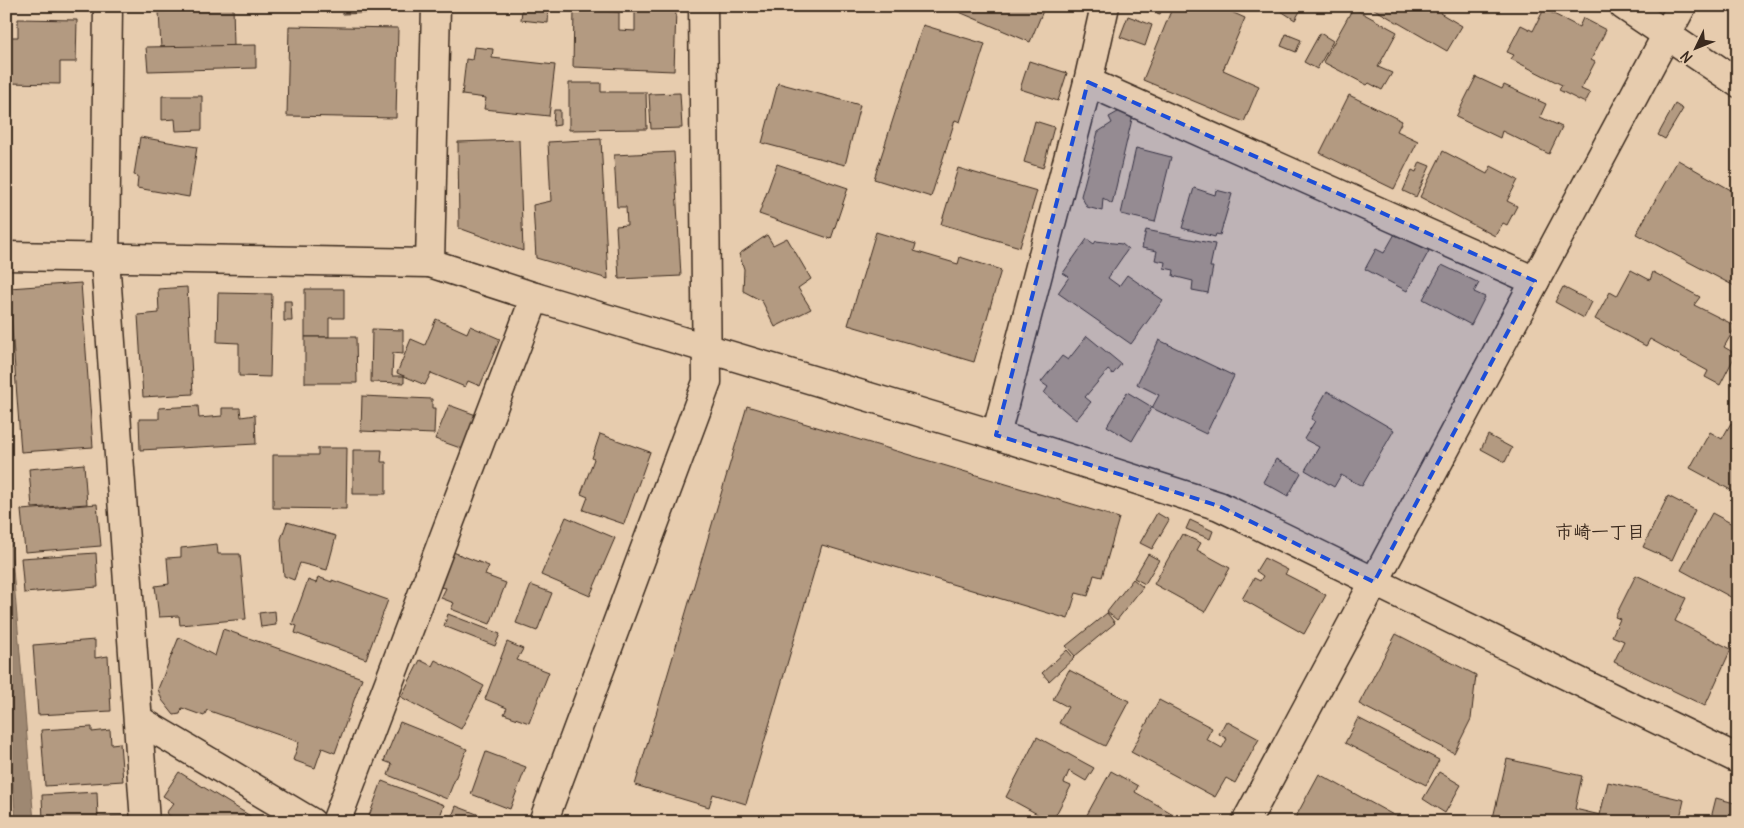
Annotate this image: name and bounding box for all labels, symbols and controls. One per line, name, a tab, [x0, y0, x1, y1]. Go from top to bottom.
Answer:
north arrow	[1672, 22, 1722, 72]
text: N	[1677, 47, 1696, 67]
district label: 市崎一丁目	[1555, 520, 1645, 543]

